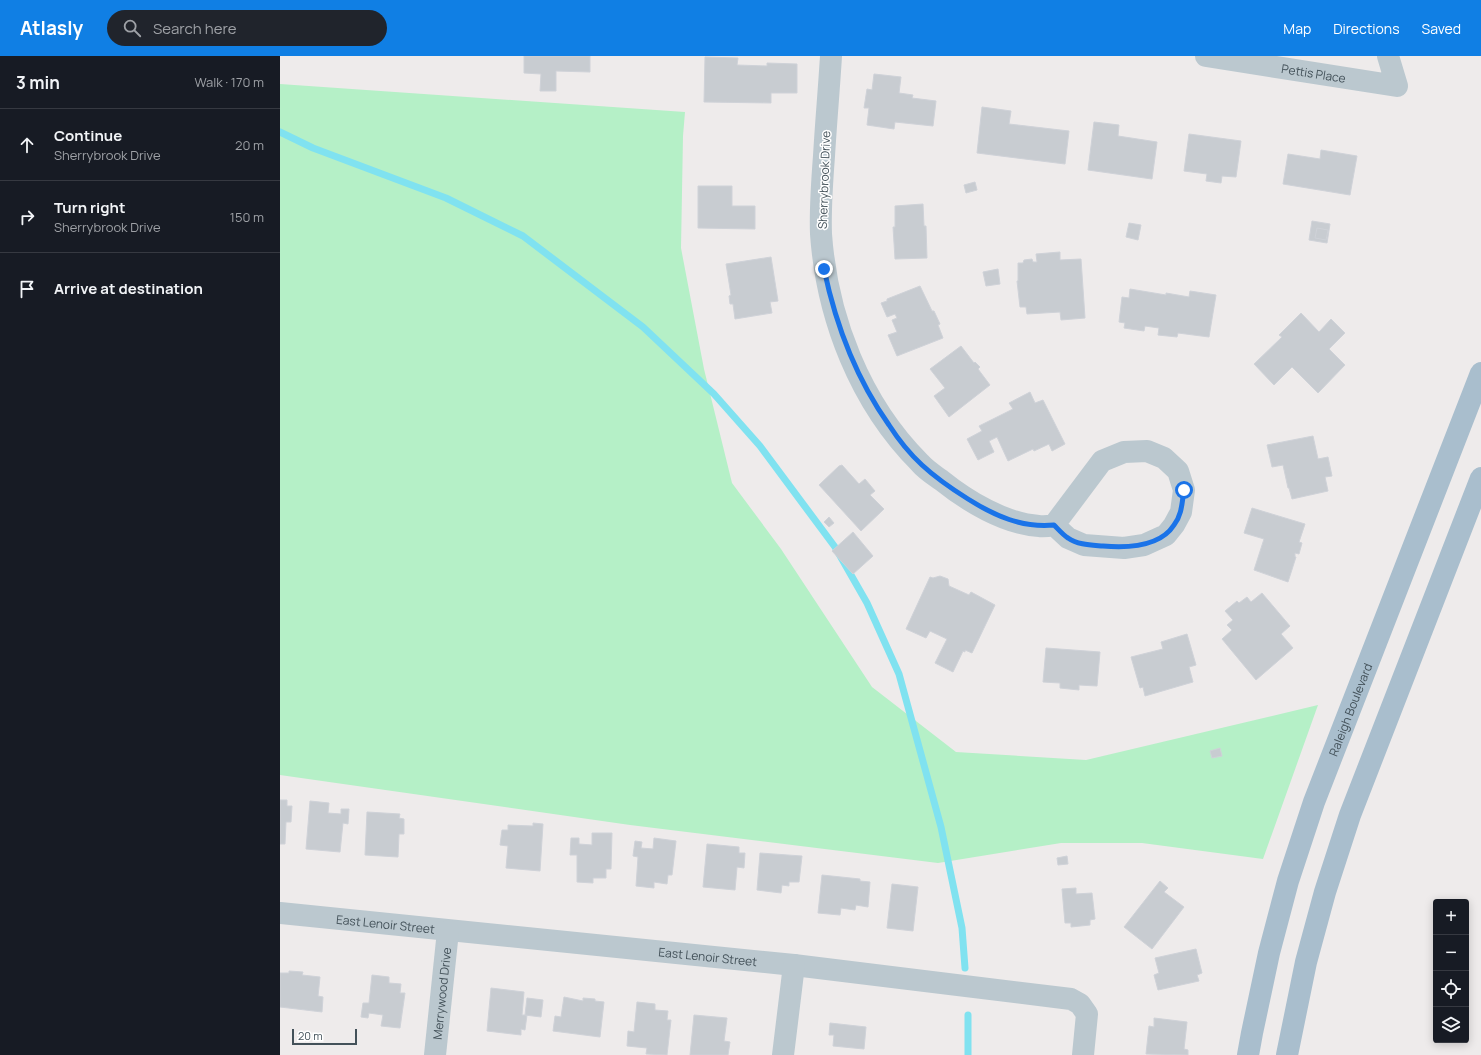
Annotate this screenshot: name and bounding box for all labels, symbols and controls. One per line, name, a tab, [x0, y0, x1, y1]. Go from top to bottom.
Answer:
search box	[107, 10, 387, 46]
text: Atlasly	[20, 15, 83, 41]
icon: search	[121, 17, 143, 39]
text: Search here	[153, 18, 236, 39]
text: Map	[1283, 19, 1311, 38]
text: Directions	[1333, 19, 1400, 38]
text: Saved	[1422, 19, 1461, 38]
street label: Pettis Place	[1280, 59, 1347, 86]
text: 3 min	[16, 71, 60, 94]
text: Walk · 170 m	[194, 73, 264, 91]
text: Continue	[54, 125, 122, 146]
street label: Sherrybrook Drive	[814, 131, 834, 229]
icon: ahead	[16, 134, 38, 156]
text: 20 m	[235, 136, 264, 154]
text: Sherrybrook Drive	[54, 146, 161, 164]
text: Turn right	[54, 197, 125, 218]
icon: right	[16, 206, 38, 228]
text: 150 m	[230, 208, 264, 226]
text: Sherrybrook Drive	[54, 218, 161, 236]
route end	[815, 260, 833, 278]
icon: arrive	[16, 278, 38, 300]
text: Arrive at destination	[54, 278, 203, 299]
route start	[1175, 481, 1193, 499]
street label: Raleigh Boulevard	[1324, 661, 1376, 759]
map controls	[1433, 899, 1469, 1043]
button: +	[1433, 899, 1469, 935]
street label: East Lenoir Street	[335, 910, 436, 937]
button: −	[1433, 935, 1469, 971]
street label: East Lenoir Street	[658, 943, 758, 970]
street label: Merrywood Drive	[428, 946, 455, 1040]
button: locate	[1433, 971, 1469, 1007]
button: layers	[1433, 1007, 1469, 1043]
scale bar	[292, 1027, 357, 1046]
text: 20 m	[298, 1028, 323, 1043]

